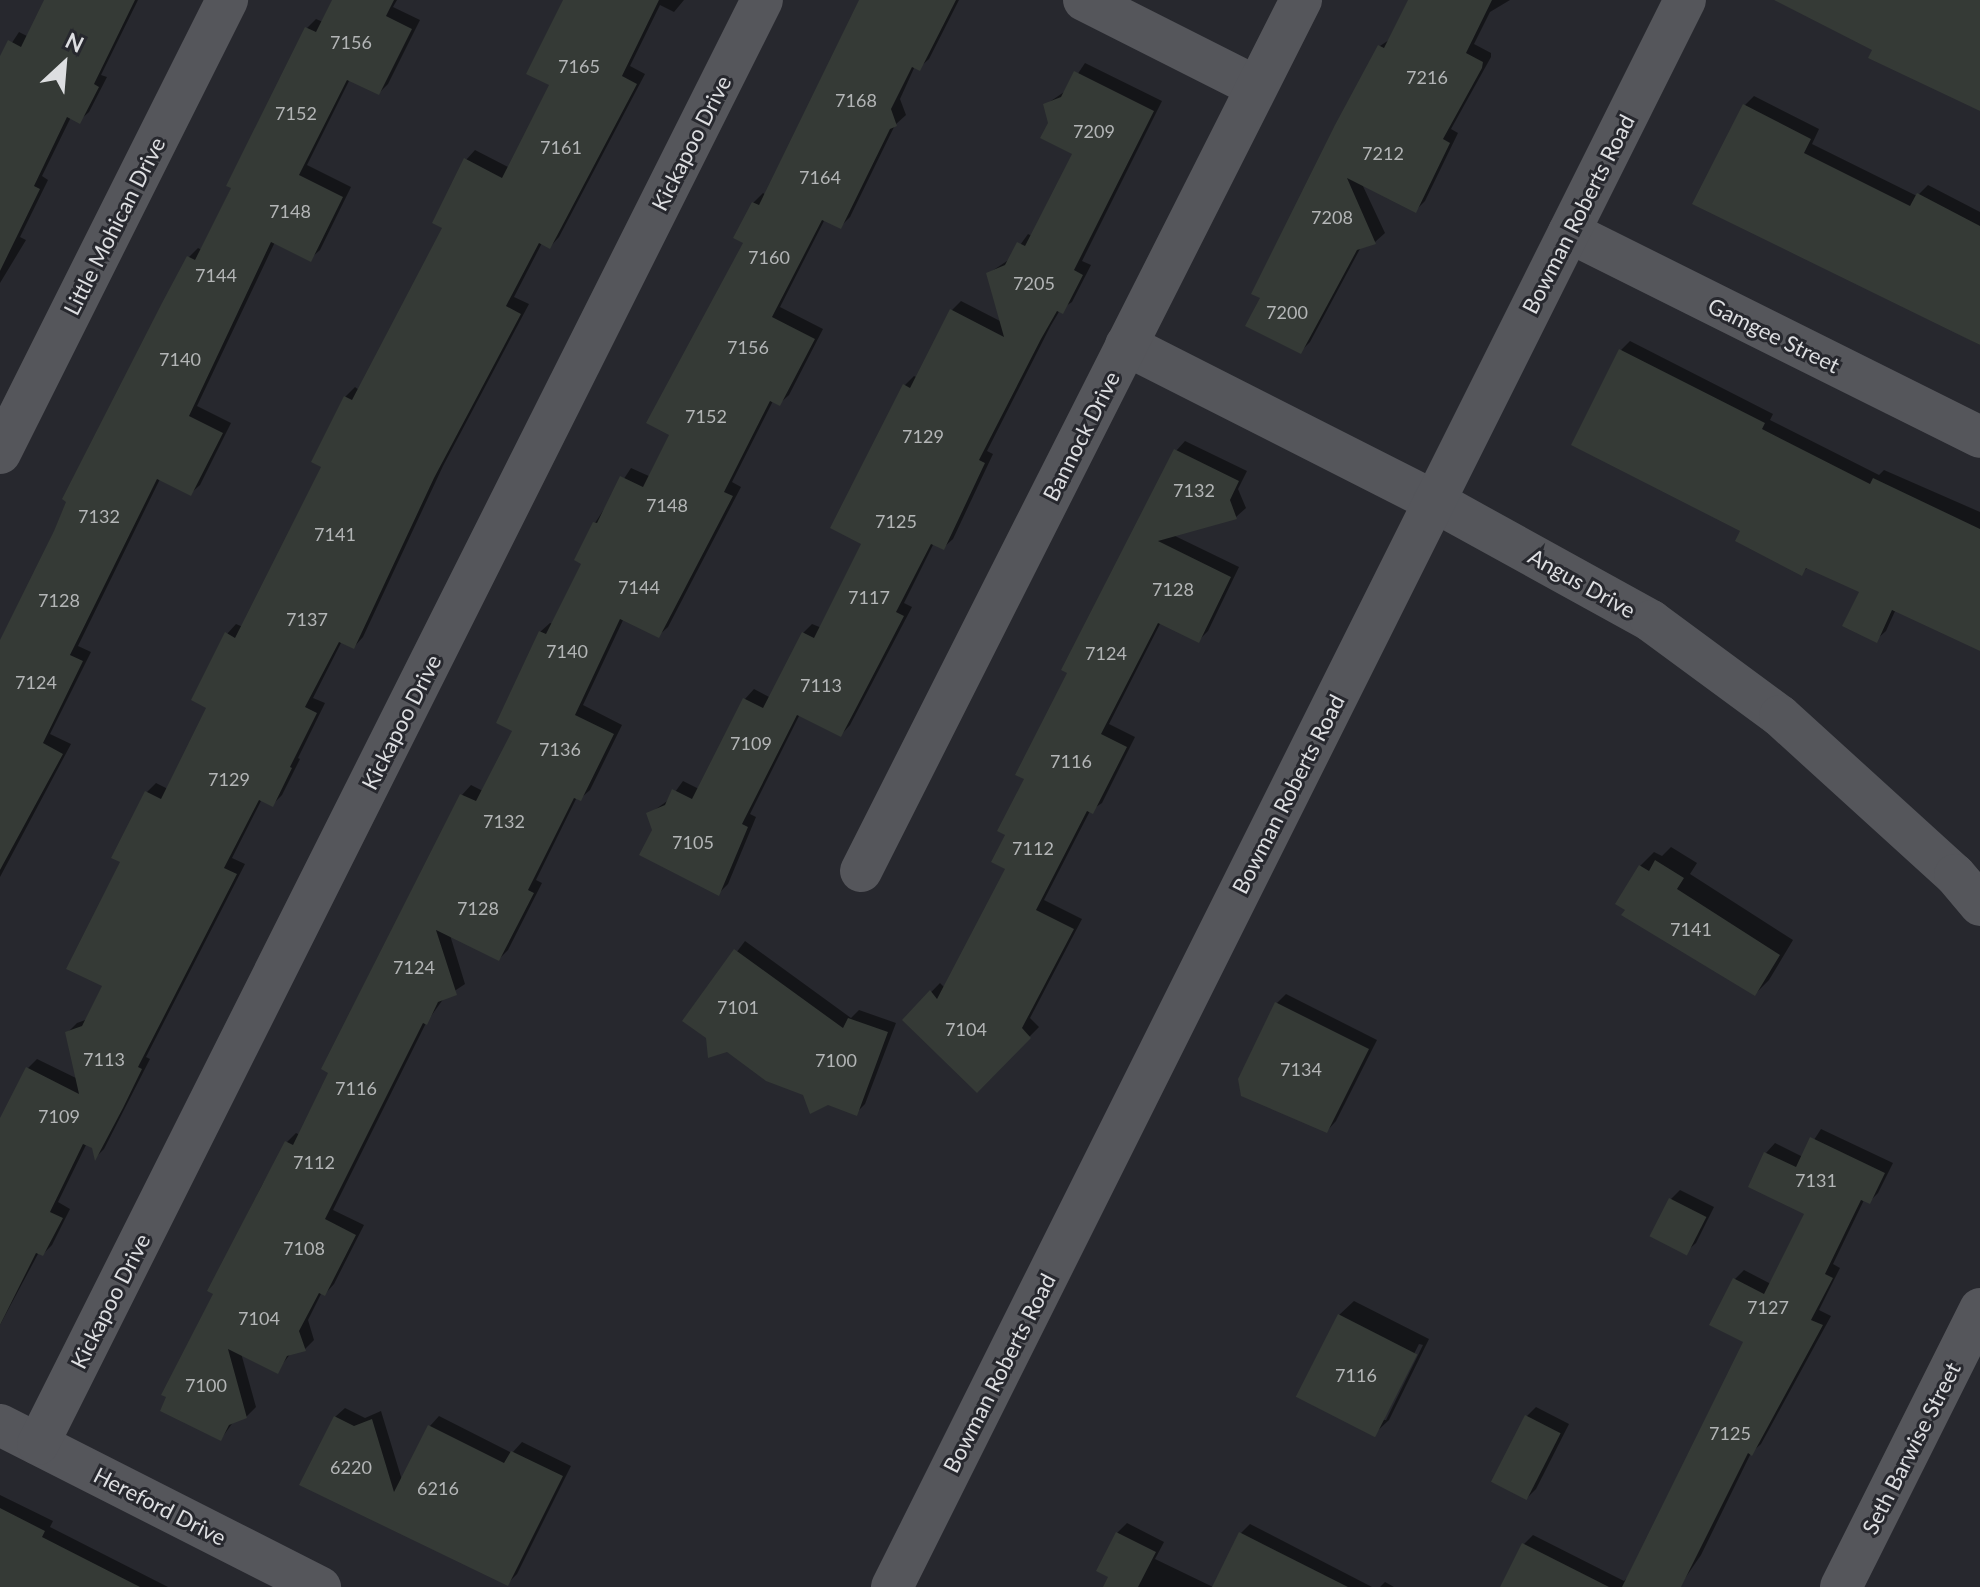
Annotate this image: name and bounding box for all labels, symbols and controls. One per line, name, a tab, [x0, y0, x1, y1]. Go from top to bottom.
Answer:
north arrow	[24, 24, 104, 104]
text: N	[61, 26, 88, 58]
house number: 7156	[330, 31, 372, 53]
house number: 7165	[558, 55, 600, 77]
house number: 7216	[1406, 66, 1448, 88]
street label: Kickapoo Drive	[646, 71, 736, 215]
house number: 7168	[835, 89, 877, 111]
house number: 7152	[275, 102, 317, 124]
street label: Bowman Roberts Road	[1516, 110, 1640, 318]
house number: 7209	[1073, 120, 1115, 142]
street label: Little Mohican Drive	[58, 133, 170, 319]
house number: 7161	[540, 136, 582, 158]
house number: 7212	[1362, 142, 1404, 164]
house number: 7164	[799, 166, 841, 188]
house number: 7148	[269, 200, 311, 222]
house number: 7208	[1311, 206, 1353, 228]
house number: 7160	[748, 246, 790, 268]
house number: 7144	[195, 264, 237, 286]
house number: 7205	[1013, 272, 1055, 294]
street label: Gamgee Street	[1704, 292, 1844, 378]
house number: 7200	[1266, 301, 1308, 323]
house number: 7156	[727, 336, 769, 358]
house number: 7140	[159, 348, 201, 370]
street label: Bannock Drive	[1037, 367, 1125, 505]
house number: 7152	[685, 405, 727, 427]
house number: 7129	[902, 425, 944, 447]
house number: 7132	[1173, 479, 1215, 501]
house number: 7148	[646, 494, 688, 516]
house number: 7132	[78, 505, 120, 527]
house number: 7125	[875, 510, 917, 532]
house number: 7141	[314, 523, 356, 545]
street label: Angus Drive	[1524, 543, 1640, 623]
house number: 7144	[618, 576, 660, 598]
house number: 7128	[1152, 578, 1194, 600]
house number: 7117	[848, 586, 890, 608]
house number: 7128	[38, 589, 80, 611]
house number: 7137	[286, 608, 328, 630]
house number: 7140	[546, 640, 588, 662]
house number: 7124	[1085, 642, 1127, 664]
street label: Kickapoo Drive	[356, 650, 446, 794]
house number: 7124	[15, 671, 57, 693]
house number: 7113	[800, 674, 842, 696]
street label: Bowman Roberts Road	[1226, 690, 1350, 898]
house number: 7109	[730, 732, 772, 754]
house number: 7136	[539, 738, 581, 760]
house number: 7116	[1050, 750, 1092, 772]
house number: 7129	[208, 768, 250, 790]
house number: 7132	[483, 810, 525, 832]
house number: 7105	[672, 831, 714, 853]
house number: 7112	[1012, 837, 1054, 859]
house number: 7128	[457, 897, 499, 919]
house number: 7141	[1670, 918, 1712, 940]
house number: 7124	[393, 956, 435, 978]
house number: 7101	[717, 996, 759, 1018]
house number: 7104	[945, 1018, 987, 1040]
house number: 7113	[83, 1048, 125, 1070]
house number: 7100	[815, 1049, 857, 1071]
house number: 7134	[1280, 1058, 1322, 1080]
house number: 7116	[335, 1077, 377, 1099]
house number: 7109	[38, 1105, 80, 1127]
house number: 7112	[293, 1151, 335, 1173]
house number: 7131	[1795, 1169, 1837, 1191]
street label: Kickapoo Drive	[65, 1229, 155, 1373]
house number: 7108	[283, 1237, 325, 1259]
street label: Bowman Roberts Road	[937, 1269, 1061, 1477]
house number: 7127	[1747, 1296, 1789, 1318]
house number: 7104	[238, 1307, 280, 1329]
street label: Seth Barwise Street	[1856, 1358, 1966, 1538]
house number: 7116	[1335, 1364, 1377, 1386]
house number: 7100	[185, 1374, 227, 1396]
house number: 7125	[1709, 1422, 1751, 1444]
house number: 6220	[330, 1456, 372, 1478]
street label: Hereford Drive	[89, 1461, 231, 1551]
house number: 6216	[417, 1477, 459, 1499]

